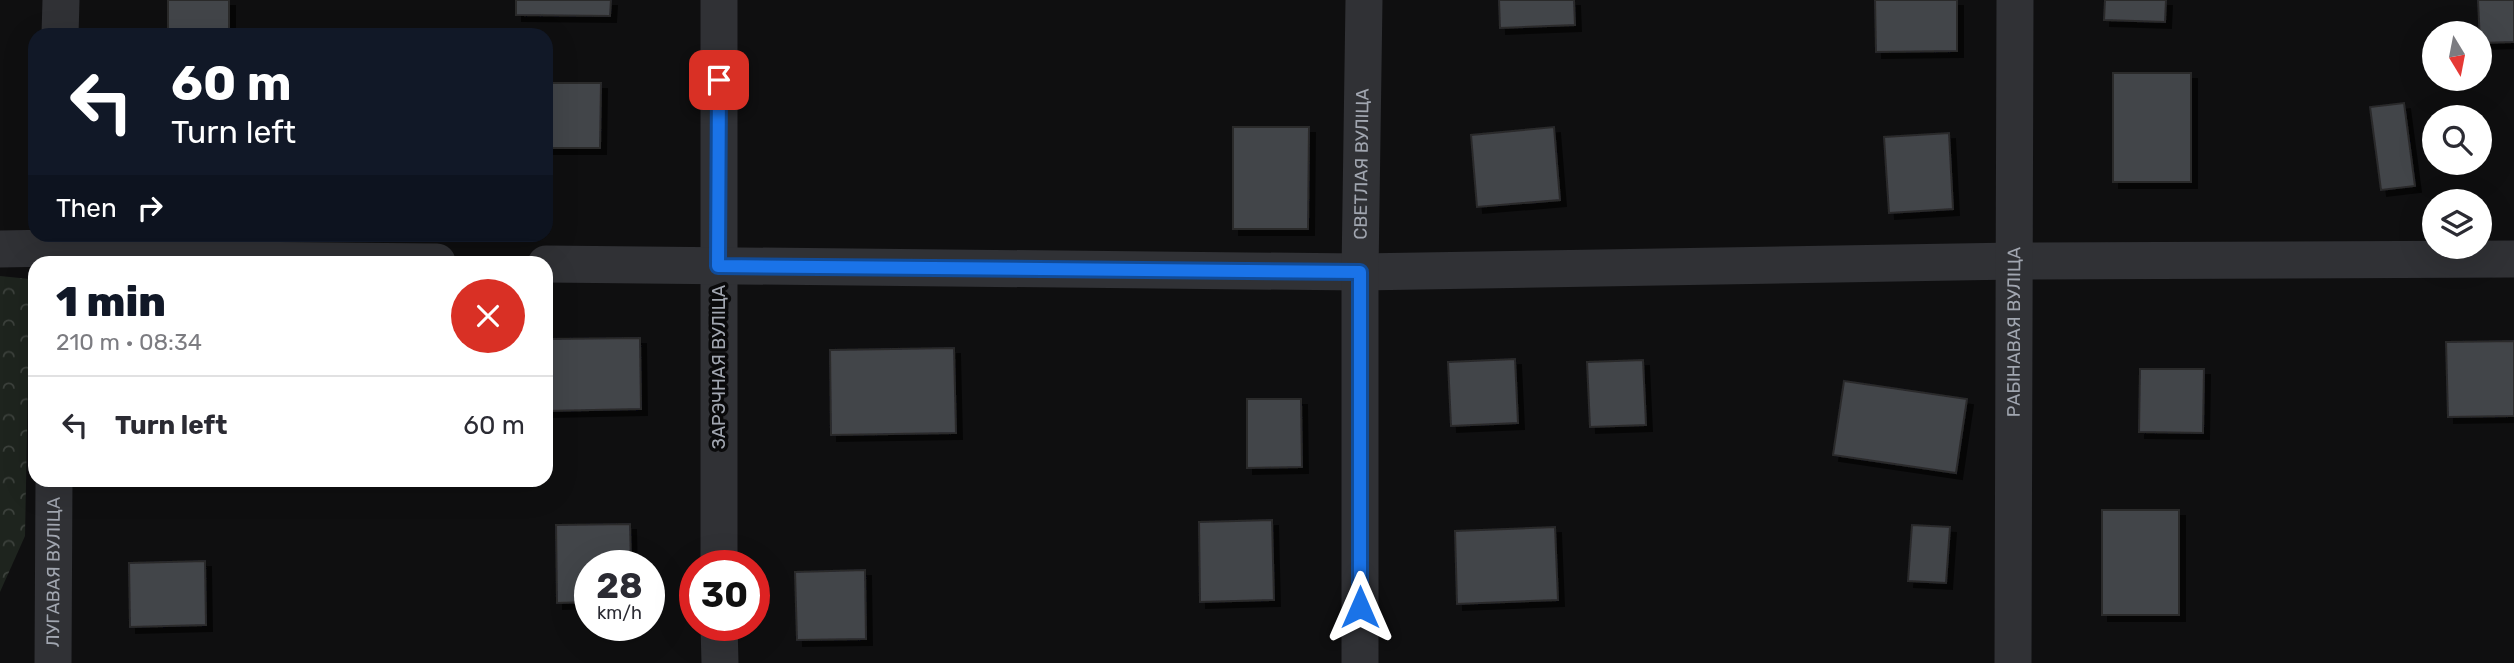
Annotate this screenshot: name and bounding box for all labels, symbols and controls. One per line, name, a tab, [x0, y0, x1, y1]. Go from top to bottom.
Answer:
north arrow	[2422, 21, 2492, 91]
map controls	[2422, 21, 2492, 259]
pin	[689, 50, 749, 110]
text: 60 m	[171, 54, 292, 112]
icon: left	[56, 56, 147, 147]
icon: arrive	[700, 61, 738, 99]
street label: СВЕТЛАЯ ВУЛІЦА	[1349, 88, 1374, 240]
button: search	[2422, 105, 2492, 175]
text: Turn left	[171, 113, 296, 151]
icon: right	[131, 189, 169, 227]
button: layers	[2422, 189, 2492, 259]
text: Then	[56, 193, 117, 224]
street label: РАБІНАВАЯ ВУЛІЦА	[2003, 247, 2025, 417]
text: 1 min	[56, 277, 166, 327]
button: close	[451, 279, 525, 353]
street label: ЗАРЭЧНАЯ ВУЛІЦА	[708, 285, 730, 449]
text: 210 m · 08:34	[56, 328, 202, 356]
icon: left	[56, 406, 94, 444]
text: Turn left	[115, 410, 227, 441]
text: 60 m	[463, 410, 525, 441]
street label: ЛУГАВАЯ ВУЛІЦА	[42, 497, 65, 647]
speed limit sign: 30	[679, 550, 770, 641]
text: 28	[596, 565, 643, 607]
position arrow	[1323, 570, 1397, 644]
text: km/h	[597, 602, 642, 624]

